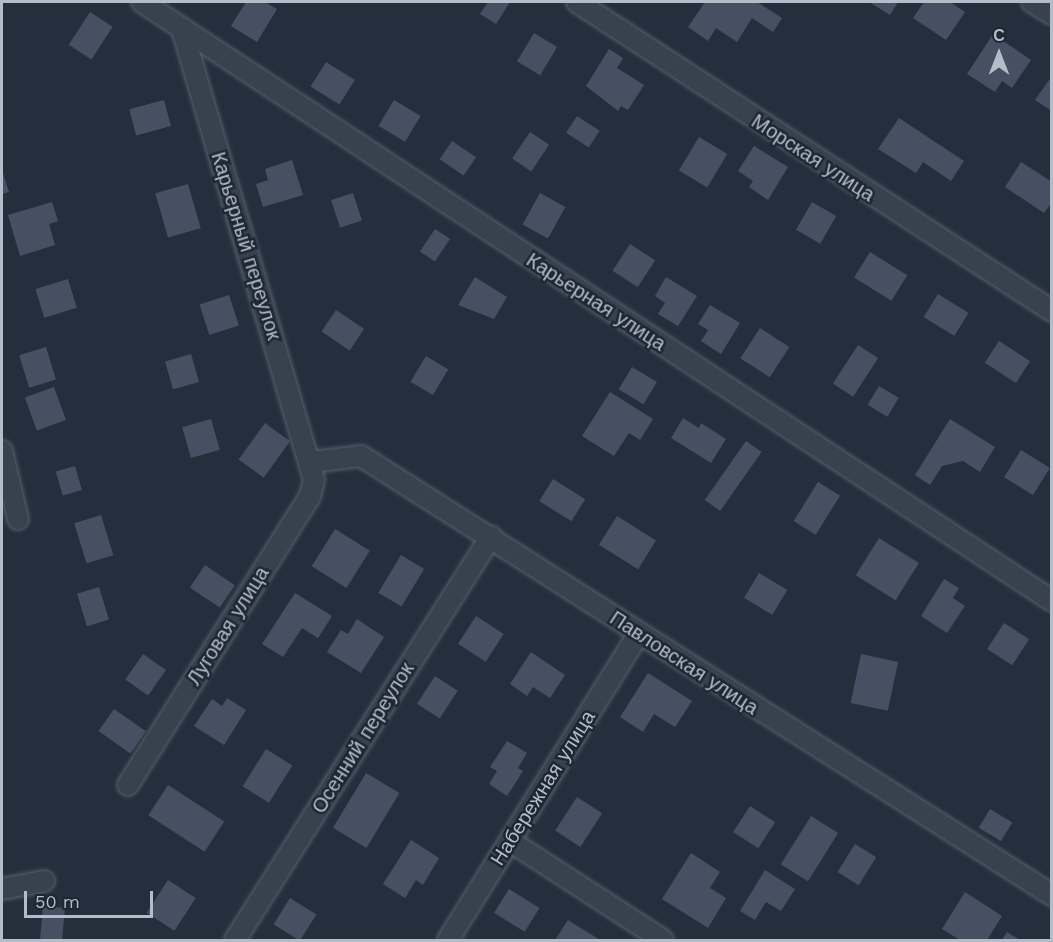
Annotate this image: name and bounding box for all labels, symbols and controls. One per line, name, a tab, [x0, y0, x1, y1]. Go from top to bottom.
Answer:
north arrow	[969, 24, 1029, 84]
text: С	[993, 26, 1005, 45]
street label: Морская улица	[747, 109, 879, 207]
street label: Карьерный переулок	[206, 149, 286, 343]
street label: Карьерная улица	[522, 248, 670, 356]
street label: Луговая улица	[182, 562, 274, 690]
street label: Павловская улица	[605, 606, 763, 720]
street label: Осенний переулок	[307, 658, 419, 818]
street label: Набережная улица	[486, 706, 600, 870]
scale bar	[27, 879, 156, 917]
text: 50 m	[35, 891, 80, 912]

